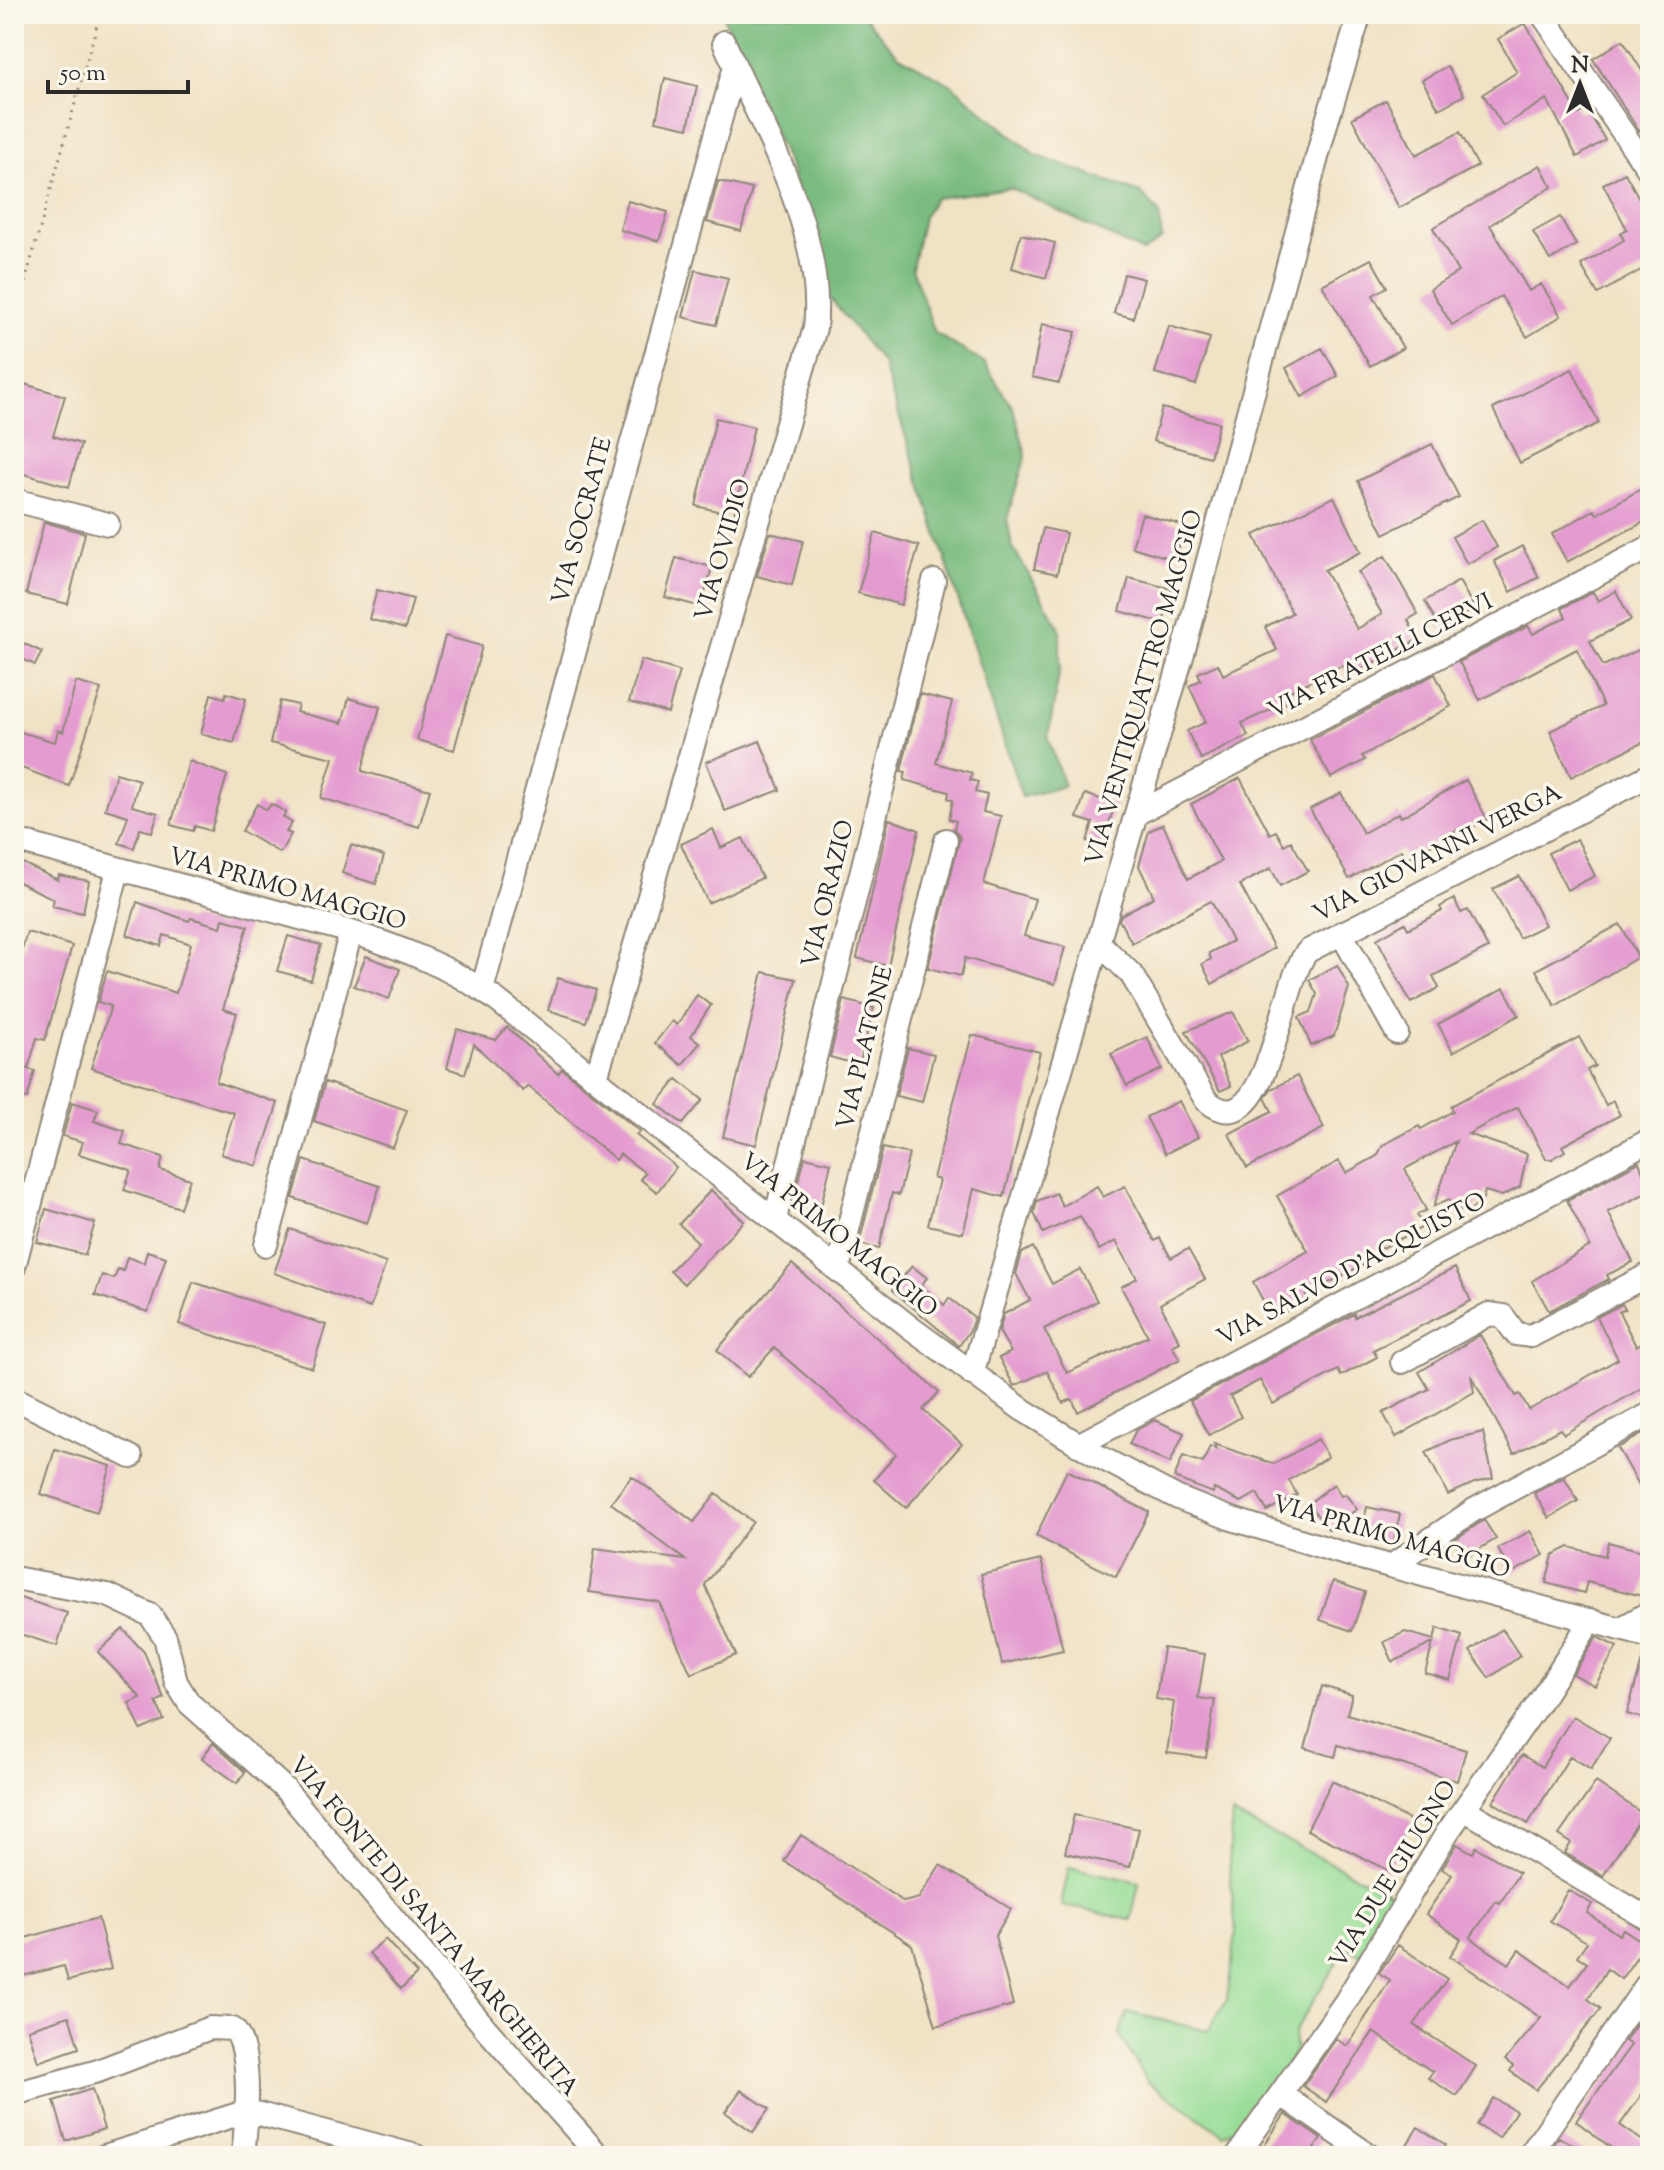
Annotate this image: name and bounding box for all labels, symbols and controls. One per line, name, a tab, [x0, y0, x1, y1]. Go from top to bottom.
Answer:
scale bar	[48, 44, 188, 94]
north arrow	[1540, 44, 1620, 124]
text: N	[1571, 51, 1589, 83]
text: 50 m	[58, 57, 106, 91]
street label: VIA SOCRATE	[544, 433, 622, 608]
street label: VIA OVIDIO	[687, 475, 761, 625]
street label: VIA VENTIQUATTRO MAGGIO	[1078, 506, 1212, 870]
street label: VIA FRATELLI CERVI	[1263, 585, 1499, 729]
street label: VIA GIOVANNI VERGA	[1308, 776, 1569, 932]
street label: VIA ORAZIO	[794, 817, 864, 971]
street label: VIA PRIMO MAGGIO	[164, 840, 410, 940]
street label: VIA PLATONE	[829, 962, 903, 1134]
street label: VIA PRIMO MAGGIO	[732, 1145, 944, 1327]
street label: VIA SALVO D'ACQUISTO	[1211, 1184, 1493, 1356]
street label: VIA PRIMO MAGGIO	[1268, 1488, 1514, 1588]
street label: VIA FONTE DI SANTA MARGHERITA	[280, 1749, 586, 2105]
street label: VIA DUE GIUGNO	[1322, 1774, 1466, 1976]

